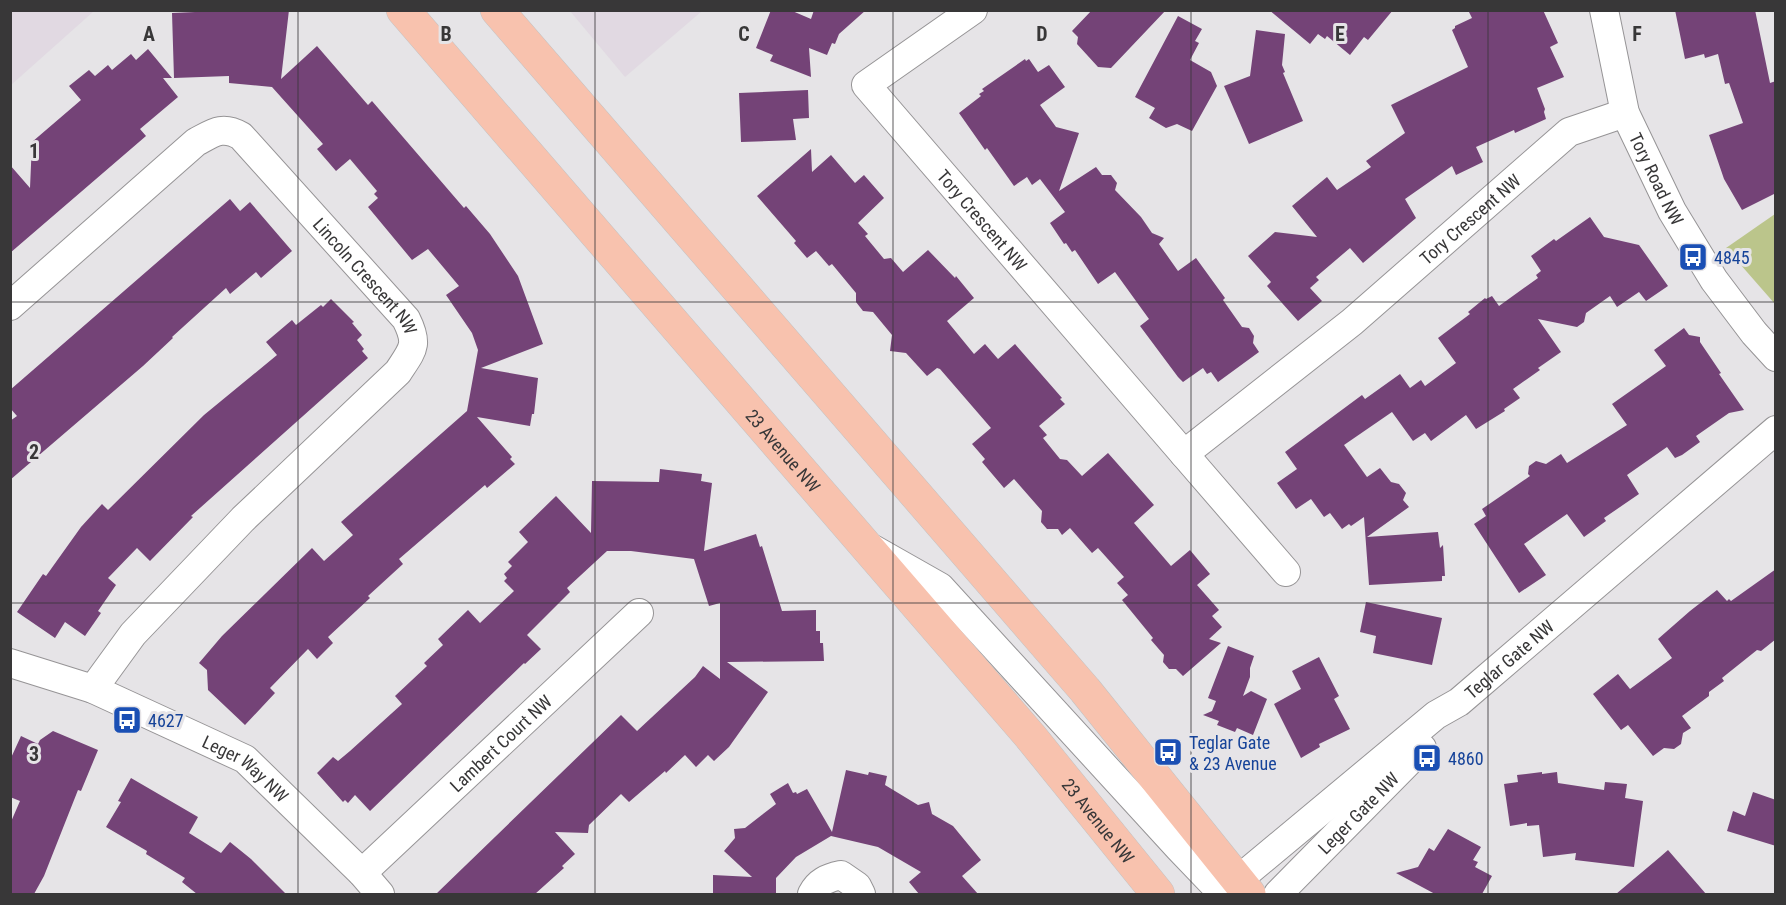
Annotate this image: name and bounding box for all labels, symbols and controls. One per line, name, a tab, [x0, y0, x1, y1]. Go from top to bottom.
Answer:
text: A	[143, 22, 155, 46]
text: B	[440, 22, 452, 46]
text: C	[738, 22, 750, 46]
text: D	[1036, 22, 1048, 46]
text: E	[1335, 22, 1345, 46]
text: F	[1632, 22, 1642, 46]
street label: Tory Road NW	[1625, 129, 1689, 229]
text: 1	[29, 139, 39, 163]
street label: Tory Crescent NW	[933, 165, 1032, 275]
street label: Tory Crescent NW	[1415, 169, 1525, 269]
street label: Lincoln Crescent NW	[309, 213, 422, 337]
bus stop icon: 4845	[1677, 241, 1709, 273]
place label: 4845	[1714, 247, 1750, 268]
street label: 23 Avenue NW	[742, 405, 825, 496]
text: 2	[29, 440, 39, 464]
street label: Teglar Gate NW	[1460, 615, 1558, 703]
street label: Lambert Court NW	[445, 690, 556, 796]
bus stop icon: 4627	[111, 704, 143, 736]
place label: 4627	[148, 710, 184, 731]
street label: Leger Way NW	[199, 730, 293, 806]
place label: Teglar Gate & 23 Avenue	[1189, 732, 1277, 774]
bus stop icon: Teglar Gate & 23 Avenue	[1152, 736, 1184, 768]
text: 3	[29, 742, 39, 766]
bus stop icon: 4860	[1411, 742, 1443, 774]
place label: 4860	[1448, 748, 1484, 769]
street label: Leger Gate NW	[1313, 768, 1403, 858]
street label: 23 Avenue NW	[1058, 774, 1139, 867]

